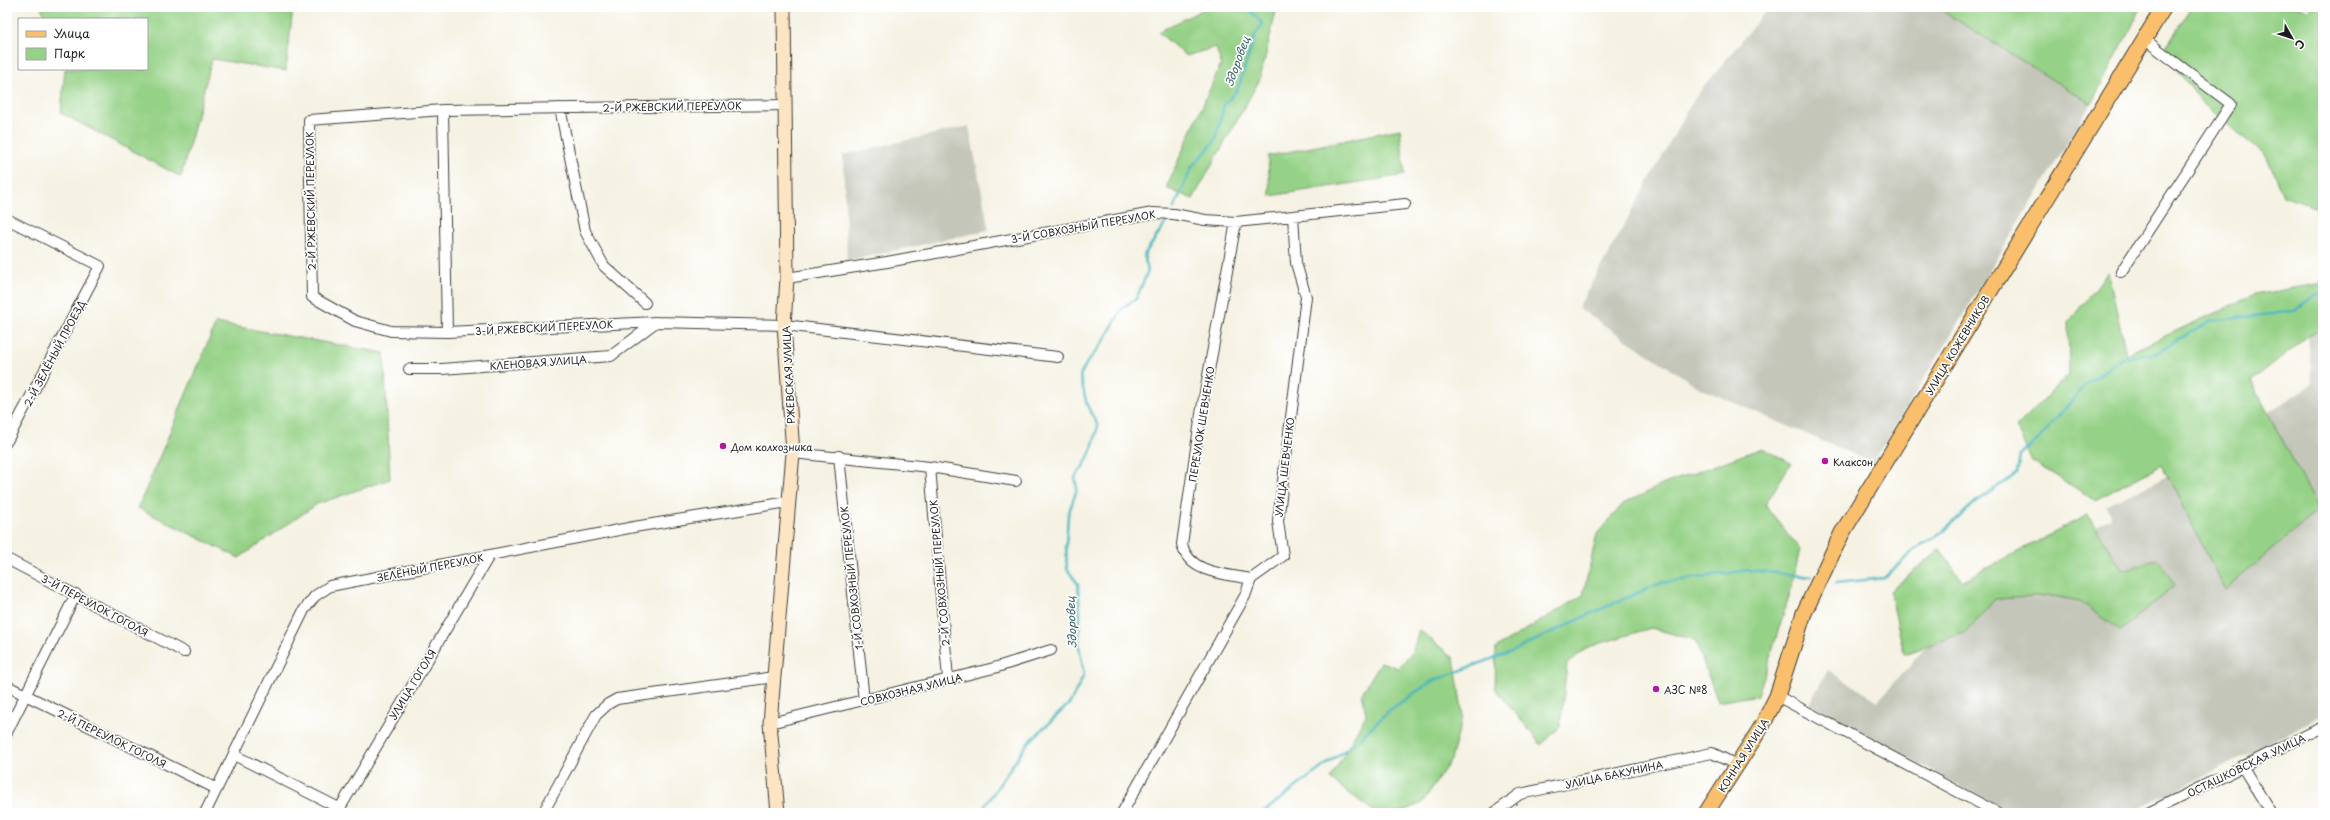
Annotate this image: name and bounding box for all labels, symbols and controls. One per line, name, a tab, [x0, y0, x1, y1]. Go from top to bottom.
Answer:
legend	[18, 18, 148, 70]
north arrow	[2272, 18, 2312, 58]
text: Улица	[54, 24, 90, 42]
water label: Здоровец	[1220, 33, 1254, 88]
text: С	[2291, 36, 2309, 53]
text: Парк	[54, 44, 86, 62]
street label: 2-Й РЖЕВСКИЙ ПЕРЕУЛОК	[603, 97, 742, 115]
street label: 2-Й РЖЕВСКИЙ ПЕРЕУЛОК	[301, 131, 319, 270]
street label: 3-Й СОВХОЗНЫЙ ПЕРЕУЛОК	[1010, 206, 1157, 246]
street label: УЛИЦА КОЖЕВНИКОВ	[1921, 292, 1993, 398]
street label: 2-Й ЗЕЛЁНЫЙ ПРОЕЗД	[20, 297, 89, 409]
street label: 3-Й РЖЕВСКИЙ ПЕРЕУЛОК	[475, 316, 614, 338]
street label: РЖЕВСКАЯ УЛИЦА	[778, 325, 798, 425]
street label: КЛЕНОВАЯ УЛИЦА	[489, 351, 587, 373]
street label: ПЕРЕУЛОК ШЕВЧЕНКО	[1184, 365, 1218, 483]
street label: УЛИЦА ШЕВЧЕНКО	[1270, 416, 1298, 518]
place label: Дом колхозника	[730, 439, 813, 454]
marker: Дом колхозника	[718, 441, 728, 451]
place label: Клаксон	[1833, 454, 1873, 469]
marker: Клаксон	[1820, 456, 1830, 466]
street label: 2-Й СОВХОЗНЫЙ ПЕРЕУЛОК	[925, 499, 953, 647]
street label: 1-Й СОВХОЗНЫЙ ПЕРЕУЛОК	[836, 505, 866, 650]
street label: ЗЕЛЁНЫЙ ПЕРЕУЛОК	[375, 549, 485, 585]
street label: 3-Й ПЕРЕУЛОК ГОГОЛЯ	[39, 570, 151, 640]
water label: Здоровец	[1062, 595, 1080, 648]
street label: УЛИЦА ГОГОЛЯ	[385, 646, 439, 722]
street label: СОВХОЗНАЯ УЛИЦА	[858, 669, 964, 709]
place label: АЗС №8	[1664, 682, 1707, 697]
marker: АЗС №8	[1651, 684, 1661, 694]
street label: 2-Й ПЕРЕУЛОК ГОГОЛЯ	[55, 705, 169, 771]
street label: КОННАЯ УЛИЦА	[1714, 715, 1772, 795]
street label: ОСТАШКОВСКАЯ УЛИЦА	[2184, 730, 2308, 800]
street label: УЛИЦА БАКУНИНА	[1564, 756, 1665, 792]

